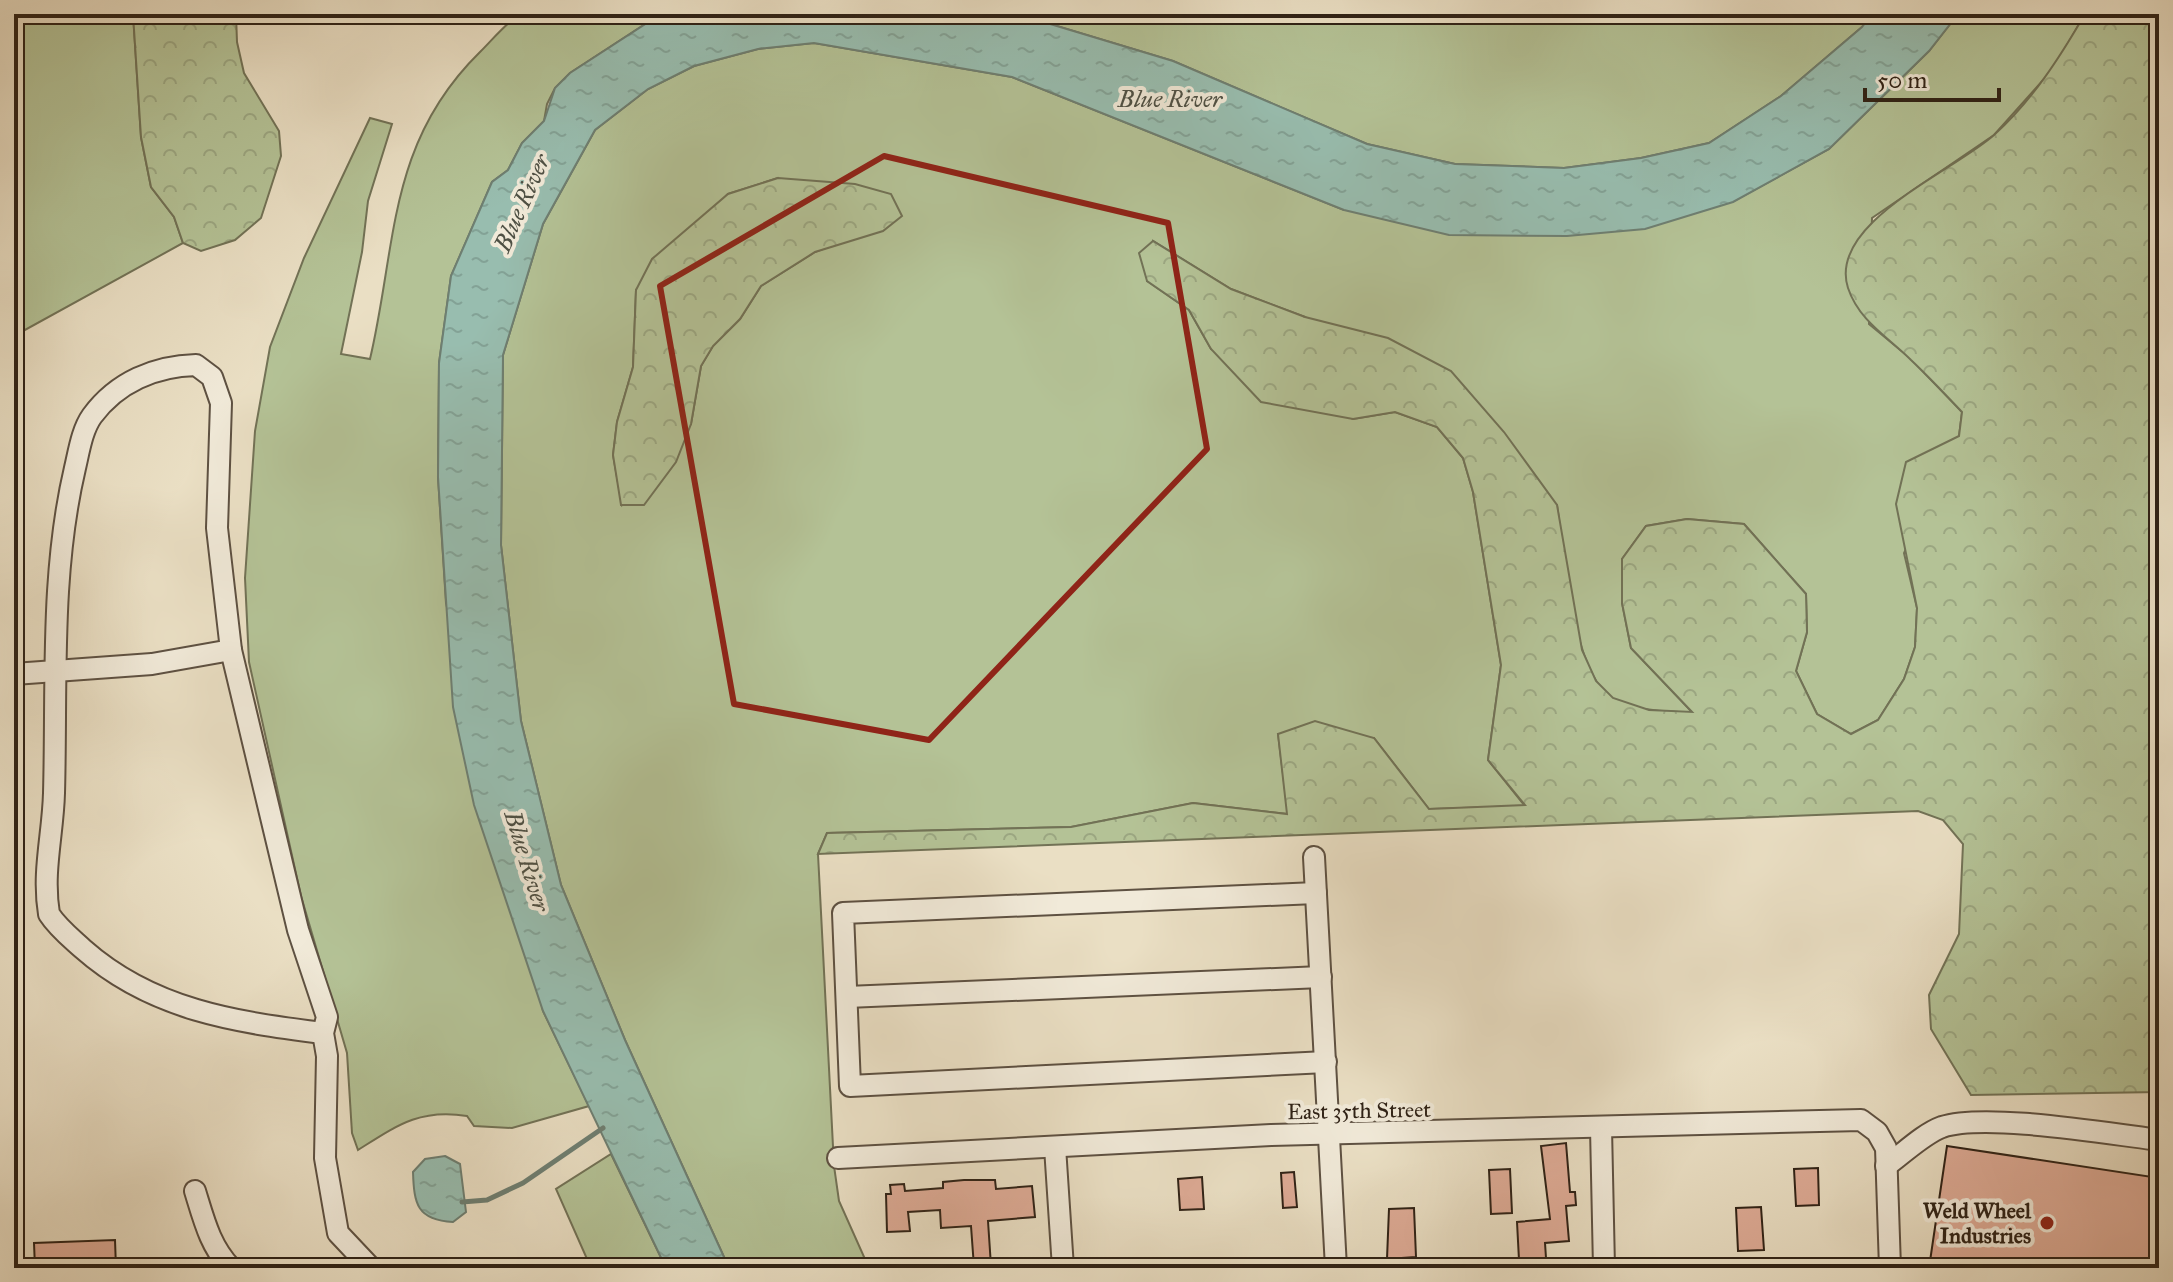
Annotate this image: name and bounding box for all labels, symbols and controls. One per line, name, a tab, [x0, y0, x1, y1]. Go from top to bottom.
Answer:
scale bar	[1865, 52, 1999, 102]
text: 50 m	[1877, 65, 1927, 95]
water label: Blue River	[1117, 84, 1224, 114]
water label: Blue River	[487, 148, 558, 257]
water label: Blue River	[497, 806, 557, 917]
street label: East 35th Street	[1287, 1096, 1431, 1125]
place label: Weld Wheel Industries	[1923, 1197, 2032, 1249]
marker: Weld Wheel Industries	[2038, 1214, 2056, 1232]

